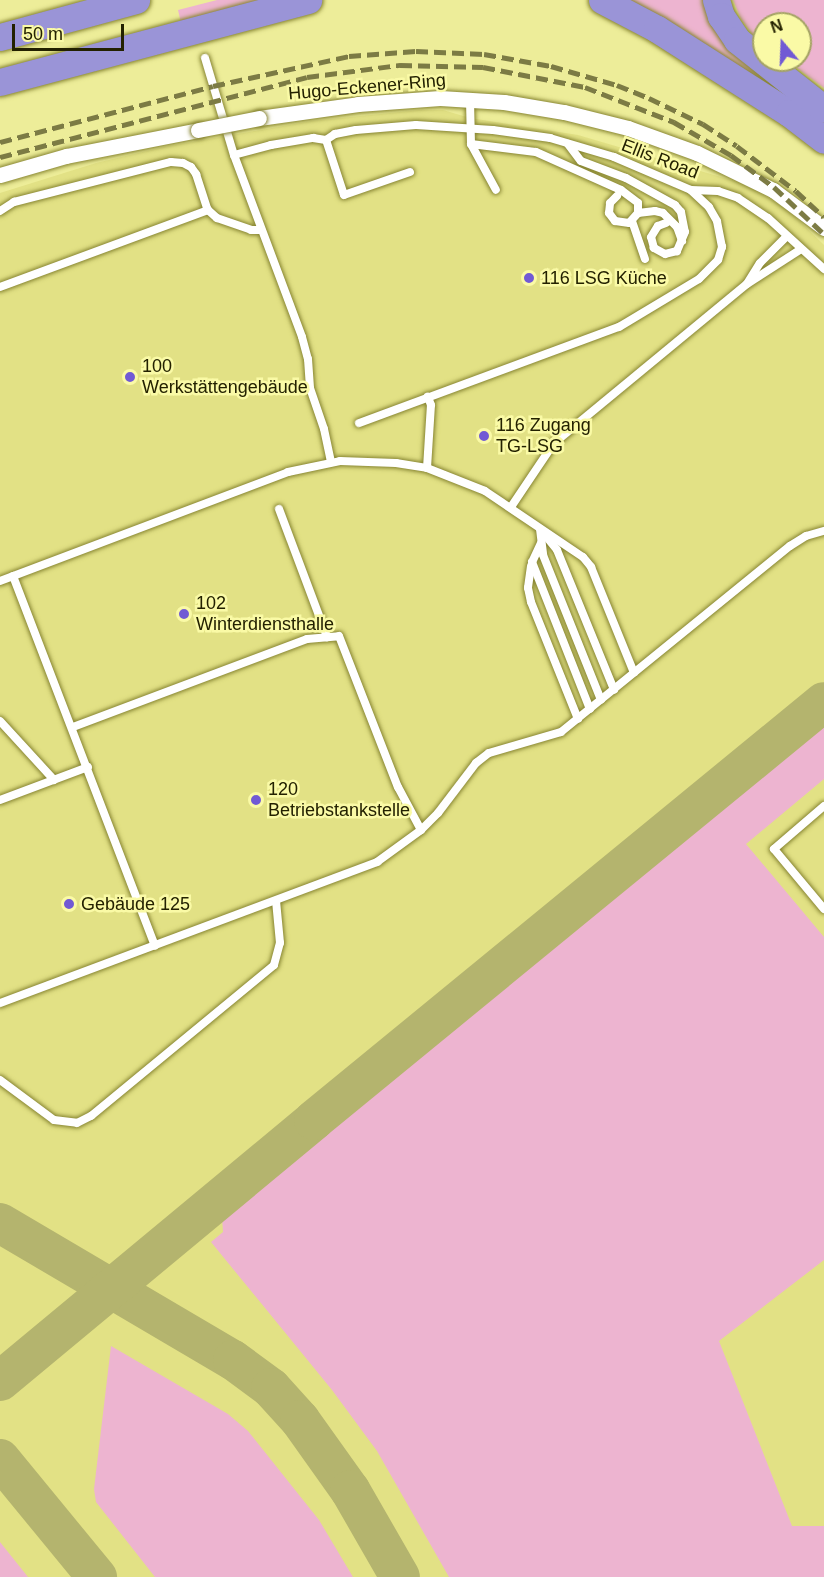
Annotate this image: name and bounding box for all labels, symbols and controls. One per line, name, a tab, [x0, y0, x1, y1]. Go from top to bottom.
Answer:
scale bar	[15, 12, 128, 50]
north arrow	[752, 12, 812, 72]
text: N	[768, 16, 785, 36]
text: 50 m	[23, 24, 63, 44]
street label: Hugo-Eckener-Ring	[287, 69, 447, 105]
street label: Ellis Road	[618, 134, 702, 184]
place label: 116 LSG Küche	[541, 267, 667, 289]
marker: 116 LSG Küche	[522, 271, 536, 285]
place label: 100 Werkstättengebäude	[142, 356, 308, 398]
marker: 100 Werkstättengebäude	[123, 370, 137, 384]
place label: 116 Zugang TG-LSG	[496, 415, 591, 458]
marker: 116 Zugang TG-LSG	[477, 429, 491, 443]
place label: 102 Winterdiensthalle	[196, 593, 334, 636]
marker: 102 Winterdiensthalle	[177, 607, 191, 621]
place label: 120 Betriebstankstelle	[268, 779, 410, 822]
marker: 120 Betriebstankstelle	[249, 793, 263, 807]
place label: Gebäude 125	[81, 893, 190, 915]
marker: Gebäude 125	[62, 897, 76, 911]

